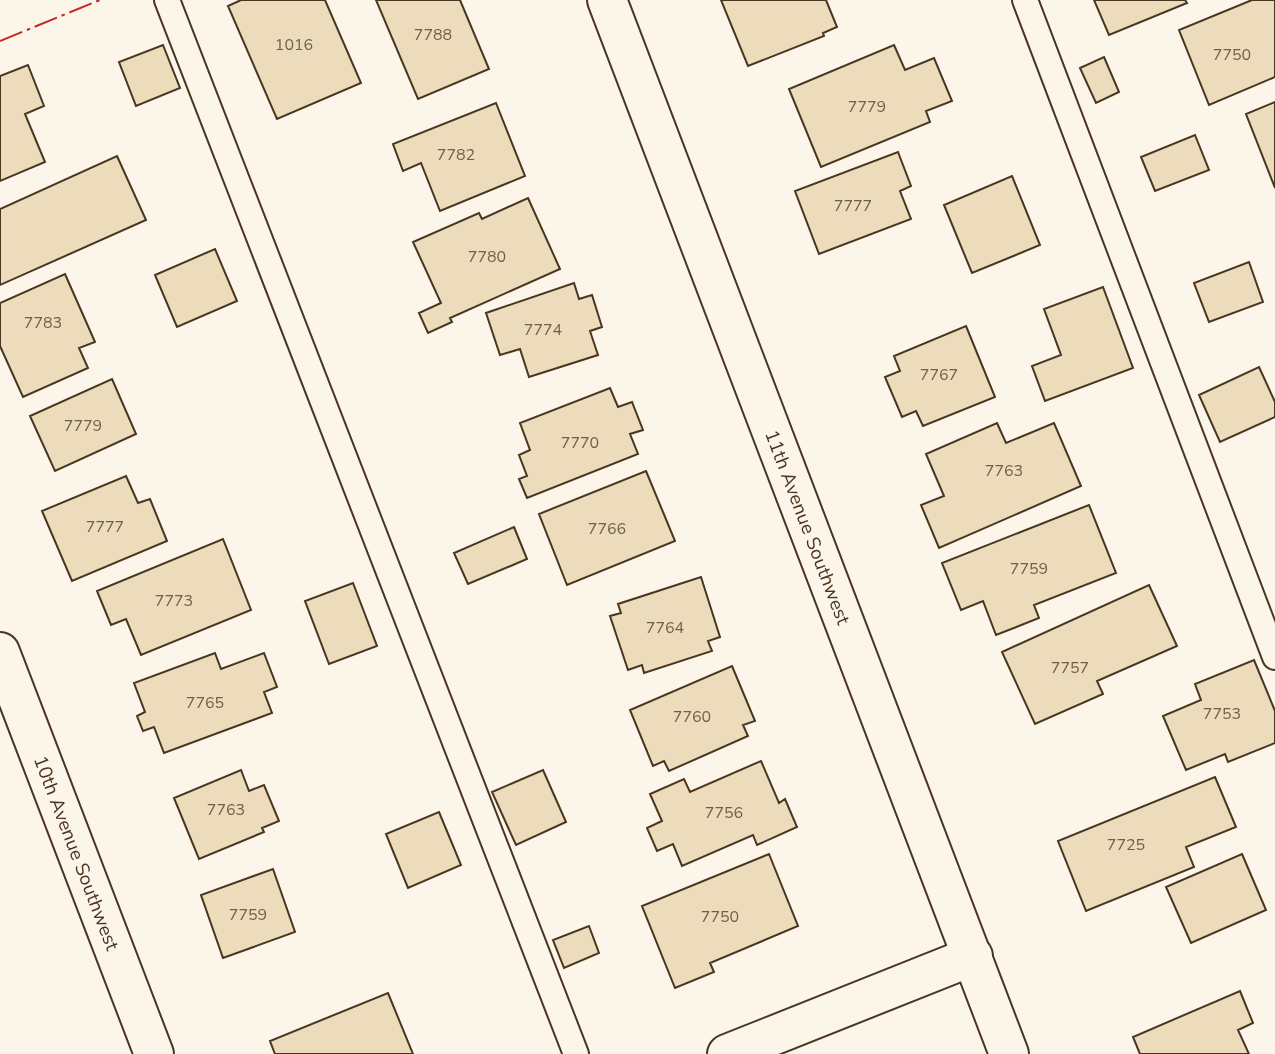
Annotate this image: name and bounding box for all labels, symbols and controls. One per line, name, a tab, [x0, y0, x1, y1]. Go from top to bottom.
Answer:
house number: 7788	[414, 24, 452, 46]
house number: 1016	[275, 34, 313, 56]
house number: 7750	[1213, 44, 1251, 66]
house number: 7779	[848, 96, 886, 118]
house number: 7782	[437, 144, 475, 166]
house number: 7777	[834, 195, 872, 217]
house number: 7780	[468, 246, 506, 268]
house number: 7783	[24, 312, 62, 334]
house number: 7774	[524, 319, 563, 341]
house number: 7767	[920, 364, 958, 386]
house number: 7779	[64, 415, 102, 437]
street label: 11th Avenue Southwest	[758, 426, 856, 629]
house number: 7770	[561, 432, 599, 454]
house number: 7763	[985, 460, 1023, 482]
house number: 7777	[86, 516, 124, 538]
house number: 7766	[588, 518, 626, 540]
house number: 7759	[1010, 558, 1048, 580]
house number: 7773	[155, 590, 193, 612]
house number: 7764	[646, 617, 685, 639]
house number: 7757	[1051, 657, 1089, 679]
house number: 7765	[186, 692, 224, 714]
house number: 7753	[1203, 703, 1241, 725]
house number: 7760	[673, 706, 711, 728]
street label: 10th Avenue Southwest	[27, 752, 125, 955]
house number: 7763	[207, 799, 245, 821]
house number: 7756	[705, 802, 743, 824]
house number: 7725	[1107, 834, 1145, 856]
house number: 7759	[229, 904, 267, 926]
house number: 7750	[701, 906, 739, 928]

